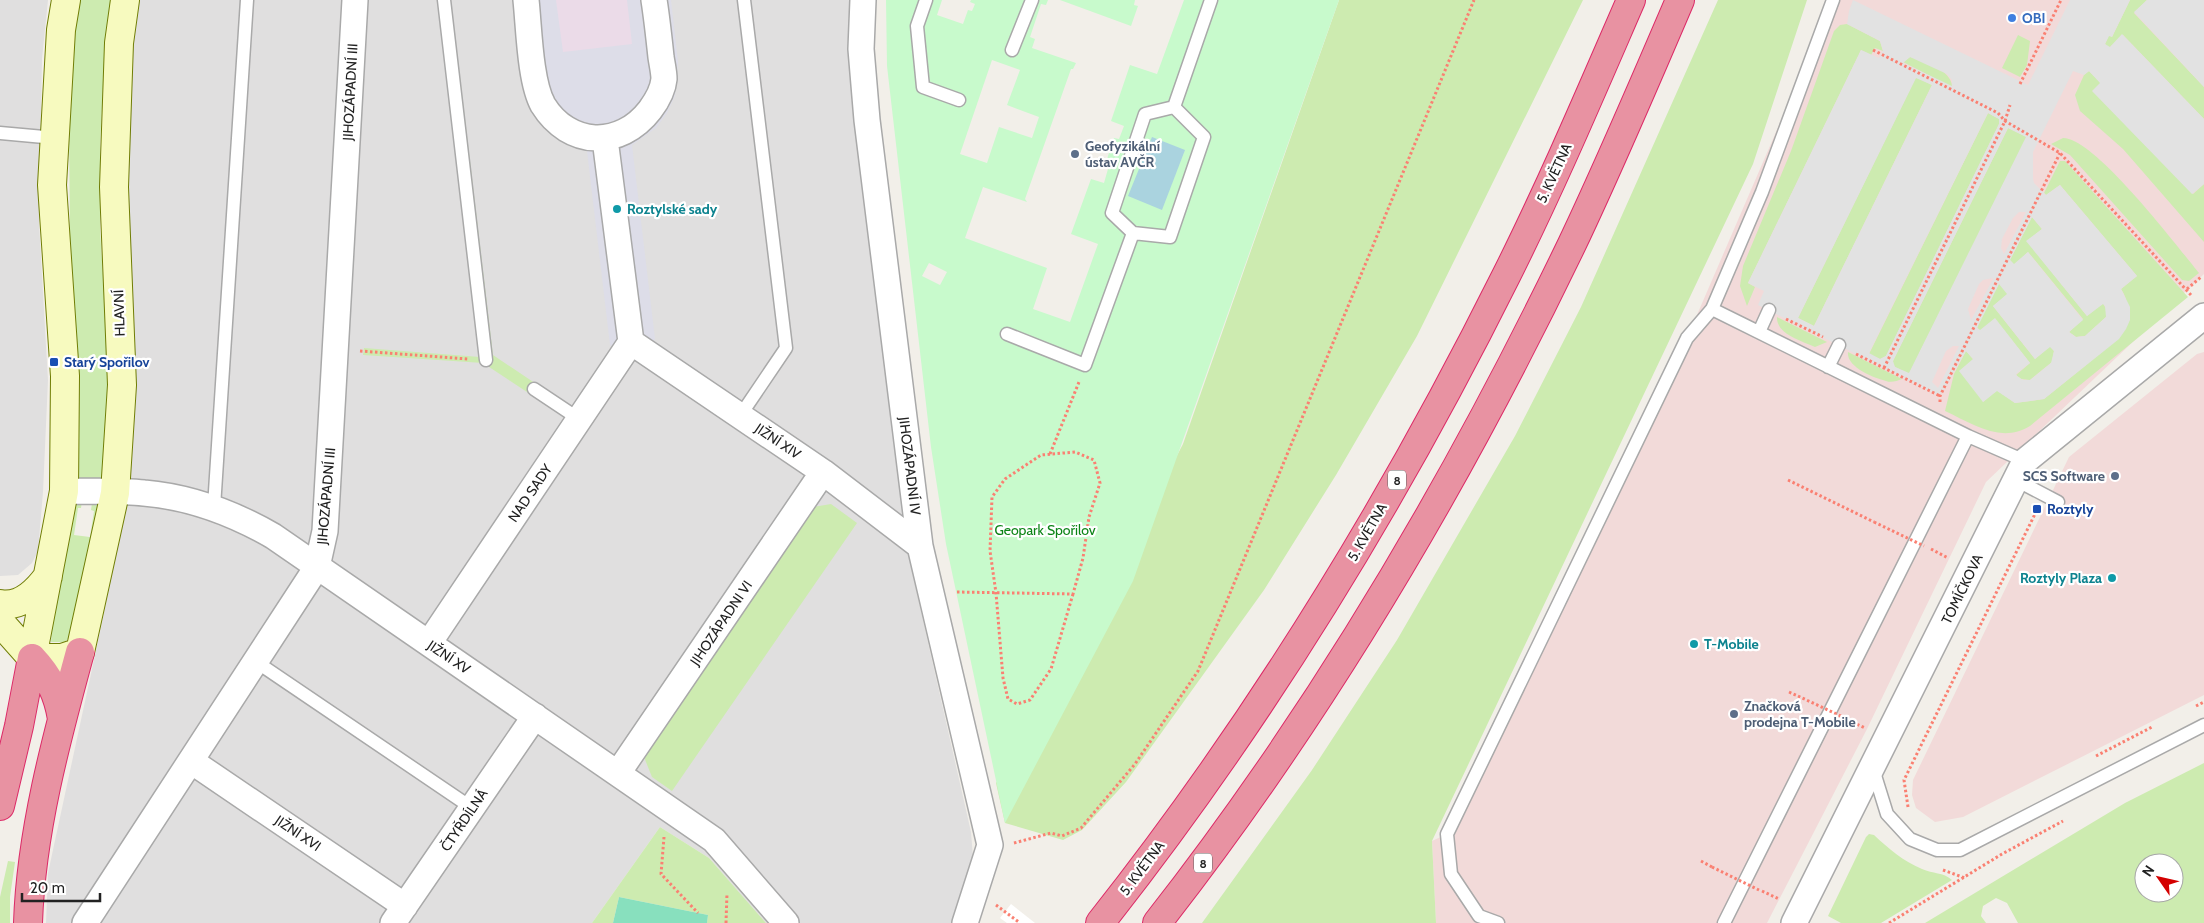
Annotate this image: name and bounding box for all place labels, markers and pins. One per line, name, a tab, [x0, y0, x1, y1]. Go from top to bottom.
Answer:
place label: OBI	[2022, 9, 2045, 27]
marker: OBI	[2006, 12, 2018, 24]
place label: Geofyzikální ústav AVČR	[1085, 137, 1161, 171]
marker: Geofyzikální ústav AVČR	[1069, 148, 1081, 160]
place label: Roztylské sady	[627, 200, 718, 218]
marker: Roztylské sady	[611, 203, 623, 215]
place label: Starý Spořilov	[64, 353, 149, 371]
marker: Starý Spořilov	[48, 356, 60, 368]
place label: SCS Software	[2023, 467, 2105, 485]
marker: SCS Software	[2109, 470, 2121, 482]
place label: Roztyly	[2047, 500, 2094, 518]
marker: Roztyly	[2031, 503, 2043, 515]
place label: Roztyly Plaza	[2020, 569, 2102, 587]
marker: Roztyly Plaza	[2106, 572, 2118, 584]
place label: T-Mobile	[1704, 635, 1759, 653]
marker: T-Mobile	[1688, 638, 1700, 650]
place label: Značková prodejna T-Mobile	[1744, 697, 1856, 731]
marker: Značková prodejna T-Mobile	[1728, 708, 1740, 720]

